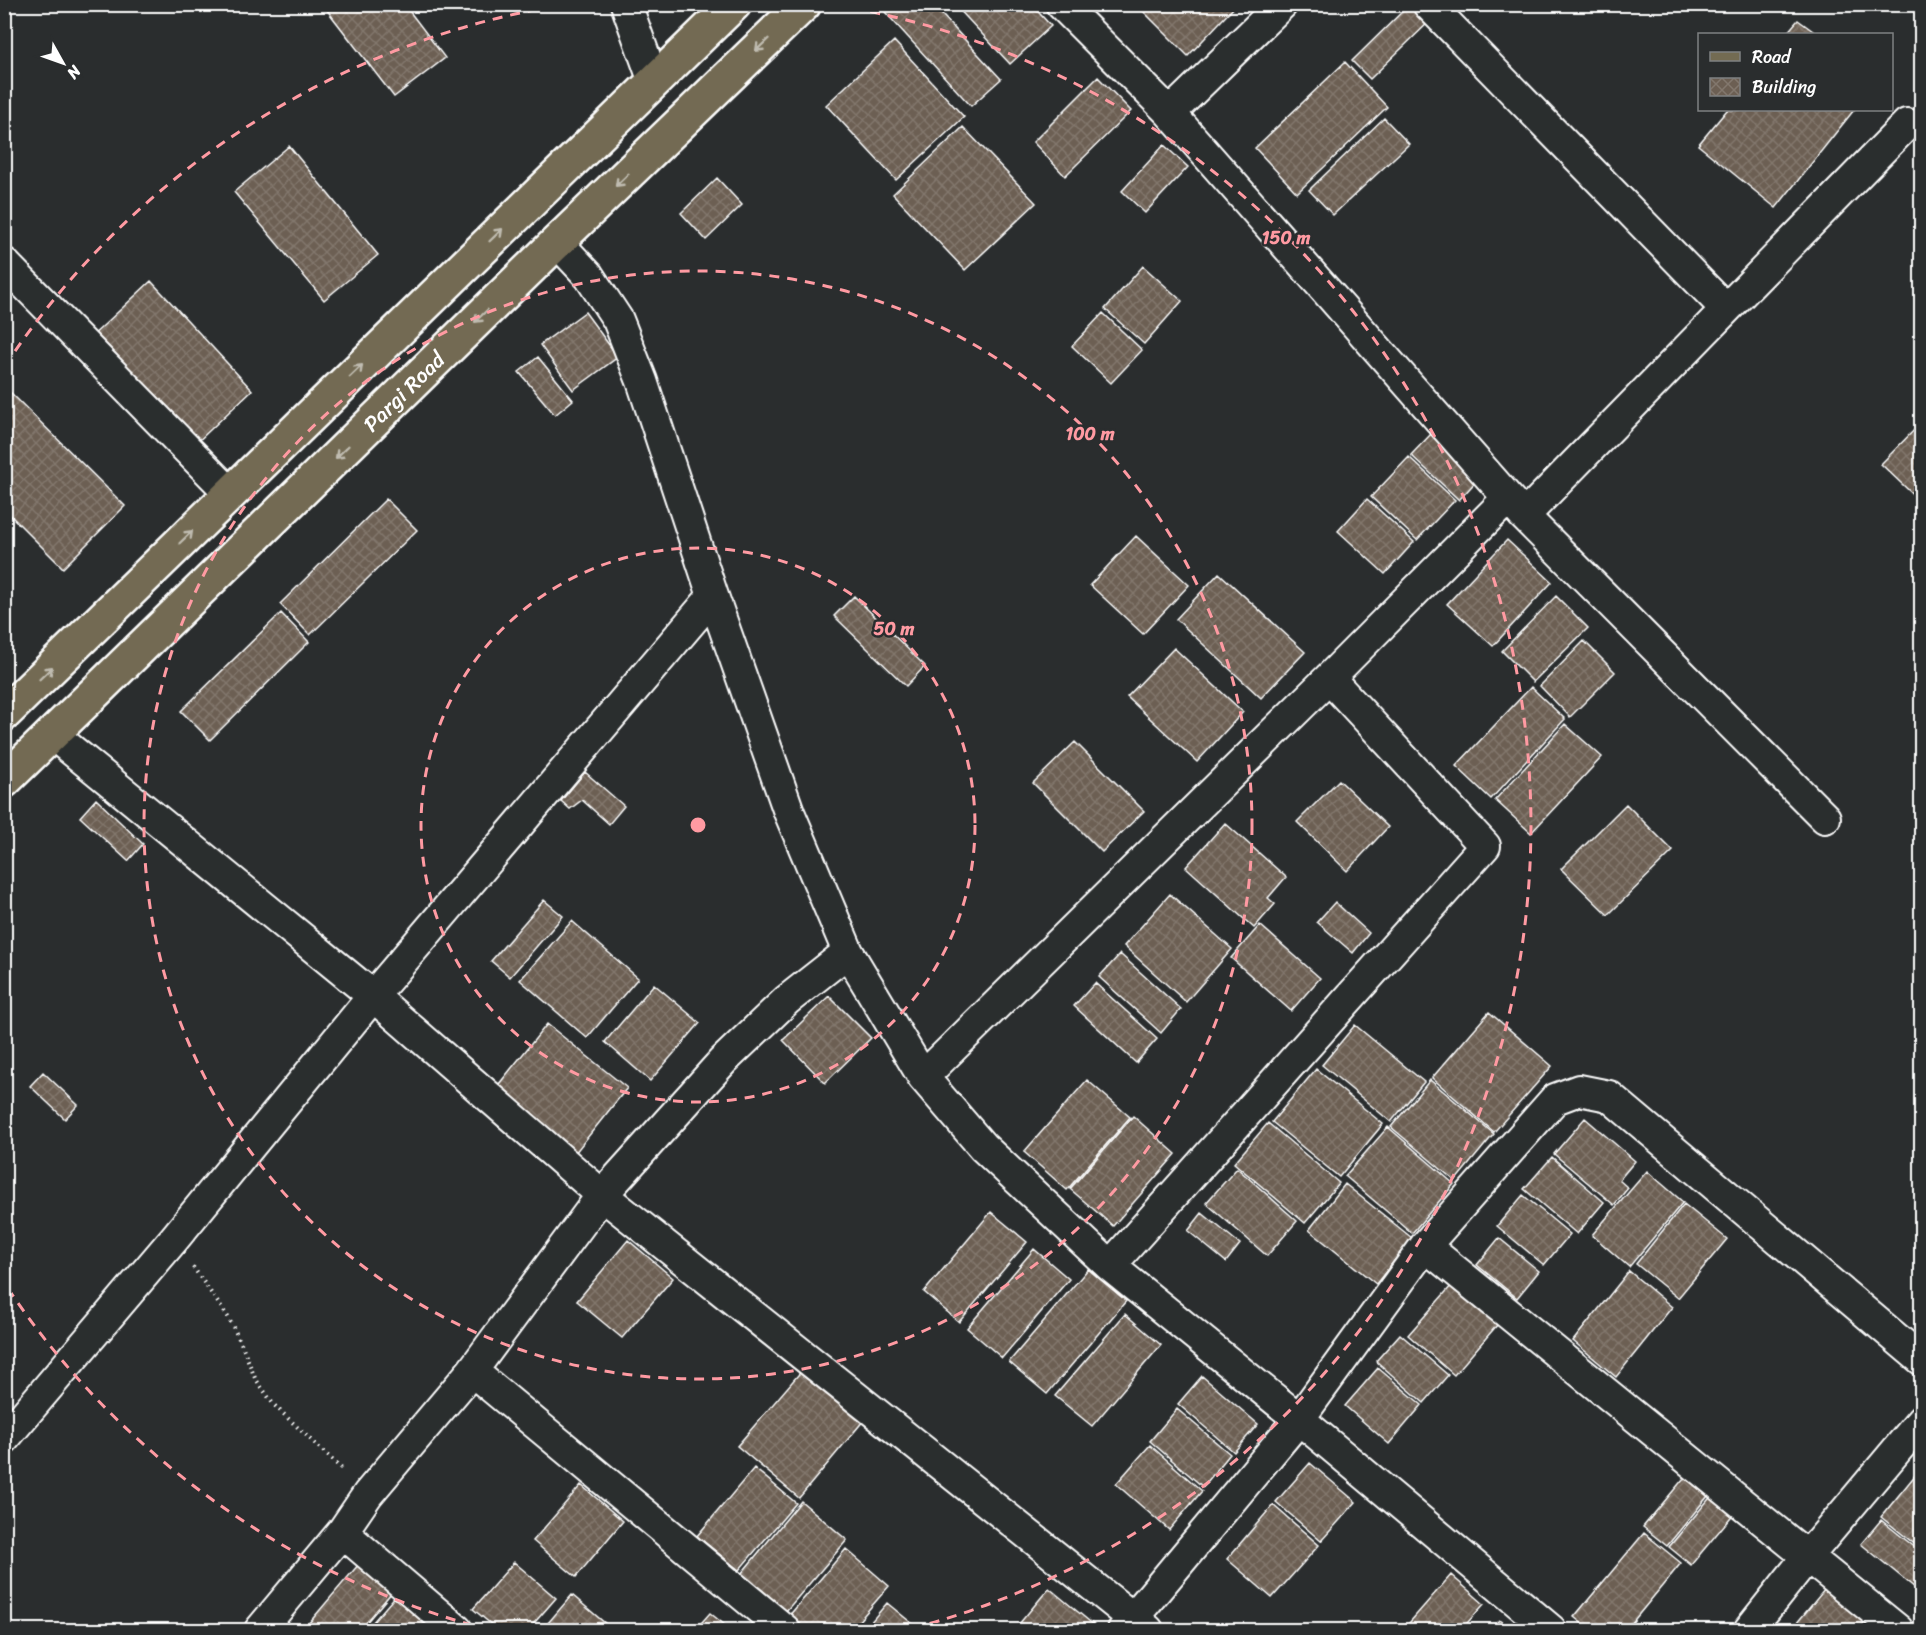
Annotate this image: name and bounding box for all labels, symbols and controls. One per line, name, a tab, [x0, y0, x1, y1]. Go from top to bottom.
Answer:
north arrow	[33, 33, 93, 93]
legend	[1698, 33, 1893, 111]
one-way arrow	[755, 38, 770, 52]
text: Road	[1752, 41, 1792, 73]
text: N	[59, 58, 89, 87]
text: Building	[1752, 71, 1816, 103]
one-way arrow	[614, 173, 629, 187]
text: 150 m	[1262, 222, 1310, 254]
one-way arrow	[488, 228, 503, 243]
one-way arrow	[474, 308, 489, 323]
street label: Pargi Road	[353, 341, 456, 442]
one-way arrow	[348, 364, 363, 379]
text: 100 m	[1066, 418, 1115, 450]
one-way arrow	[334, 444, 349, 459]
one-way arrow	[178, 529, 193, 544]
text: 50 m	[874, 613, 915, 645]
one-way arrow	[39, 666, 54, 680]
centre of rings	[688, 815, 708, 835]

